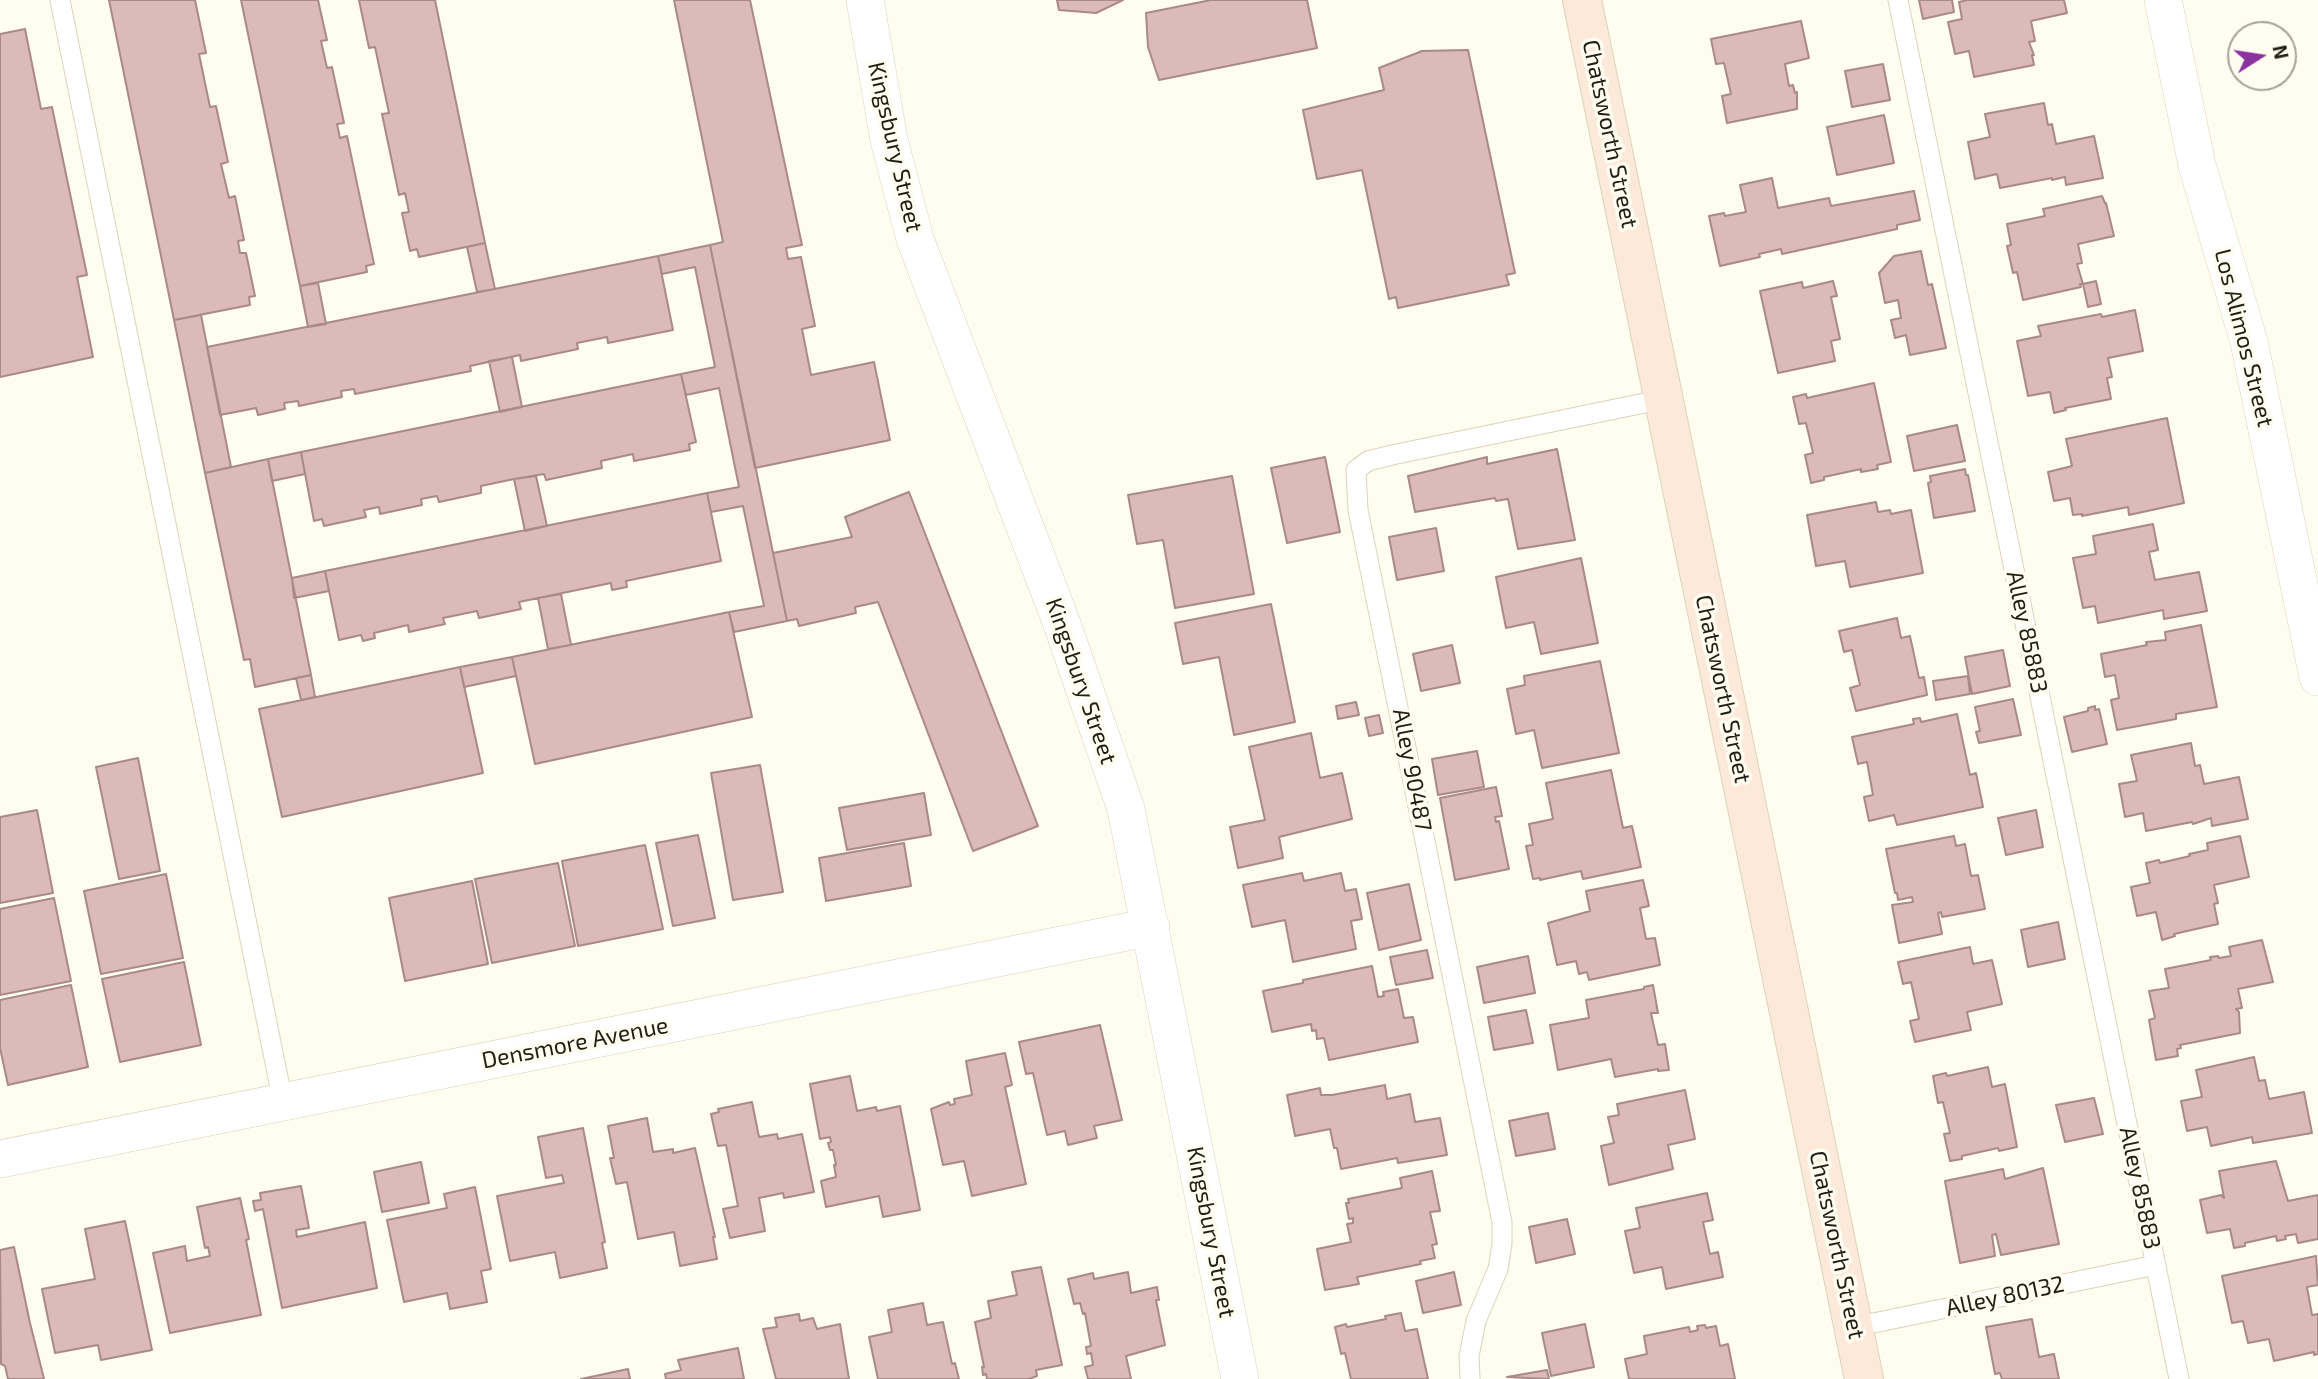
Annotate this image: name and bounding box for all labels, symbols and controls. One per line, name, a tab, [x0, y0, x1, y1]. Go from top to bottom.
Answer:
north arrow	[2227, 21, 2297, 91]
street label: Chatsworth Street	[1577, 37, 1643, 231]
text: N	[2268, 43, 2294, 61]
street label: Kingsbury Street	[862, 59, 928, 235]
street label: Los Alimos Street	[2209, 246, 2279, 430]
street label: Alley 85883	[2001, 568, 2053, 696]
street label: Chatsworth Street	[1690, 592, 1756, 786]
street label: Kingsbury Street	[1040, 594, 1122, 768]
street label: Alley 90487	[1387, 706, 1437, 834]
street label: Densmore Avenue	[479, 1011, 671, 1075]
street label: Alley 85883	[2114, 1124, 2166, 1252]
street label: Kingsbury Street	[1181, 1144, 1241, 1320]
street label: Chatsworth Street	[1804, 1148, 1870, 1342]
street label: Alley 80132	[1943, 1270, 2067, 1322]

